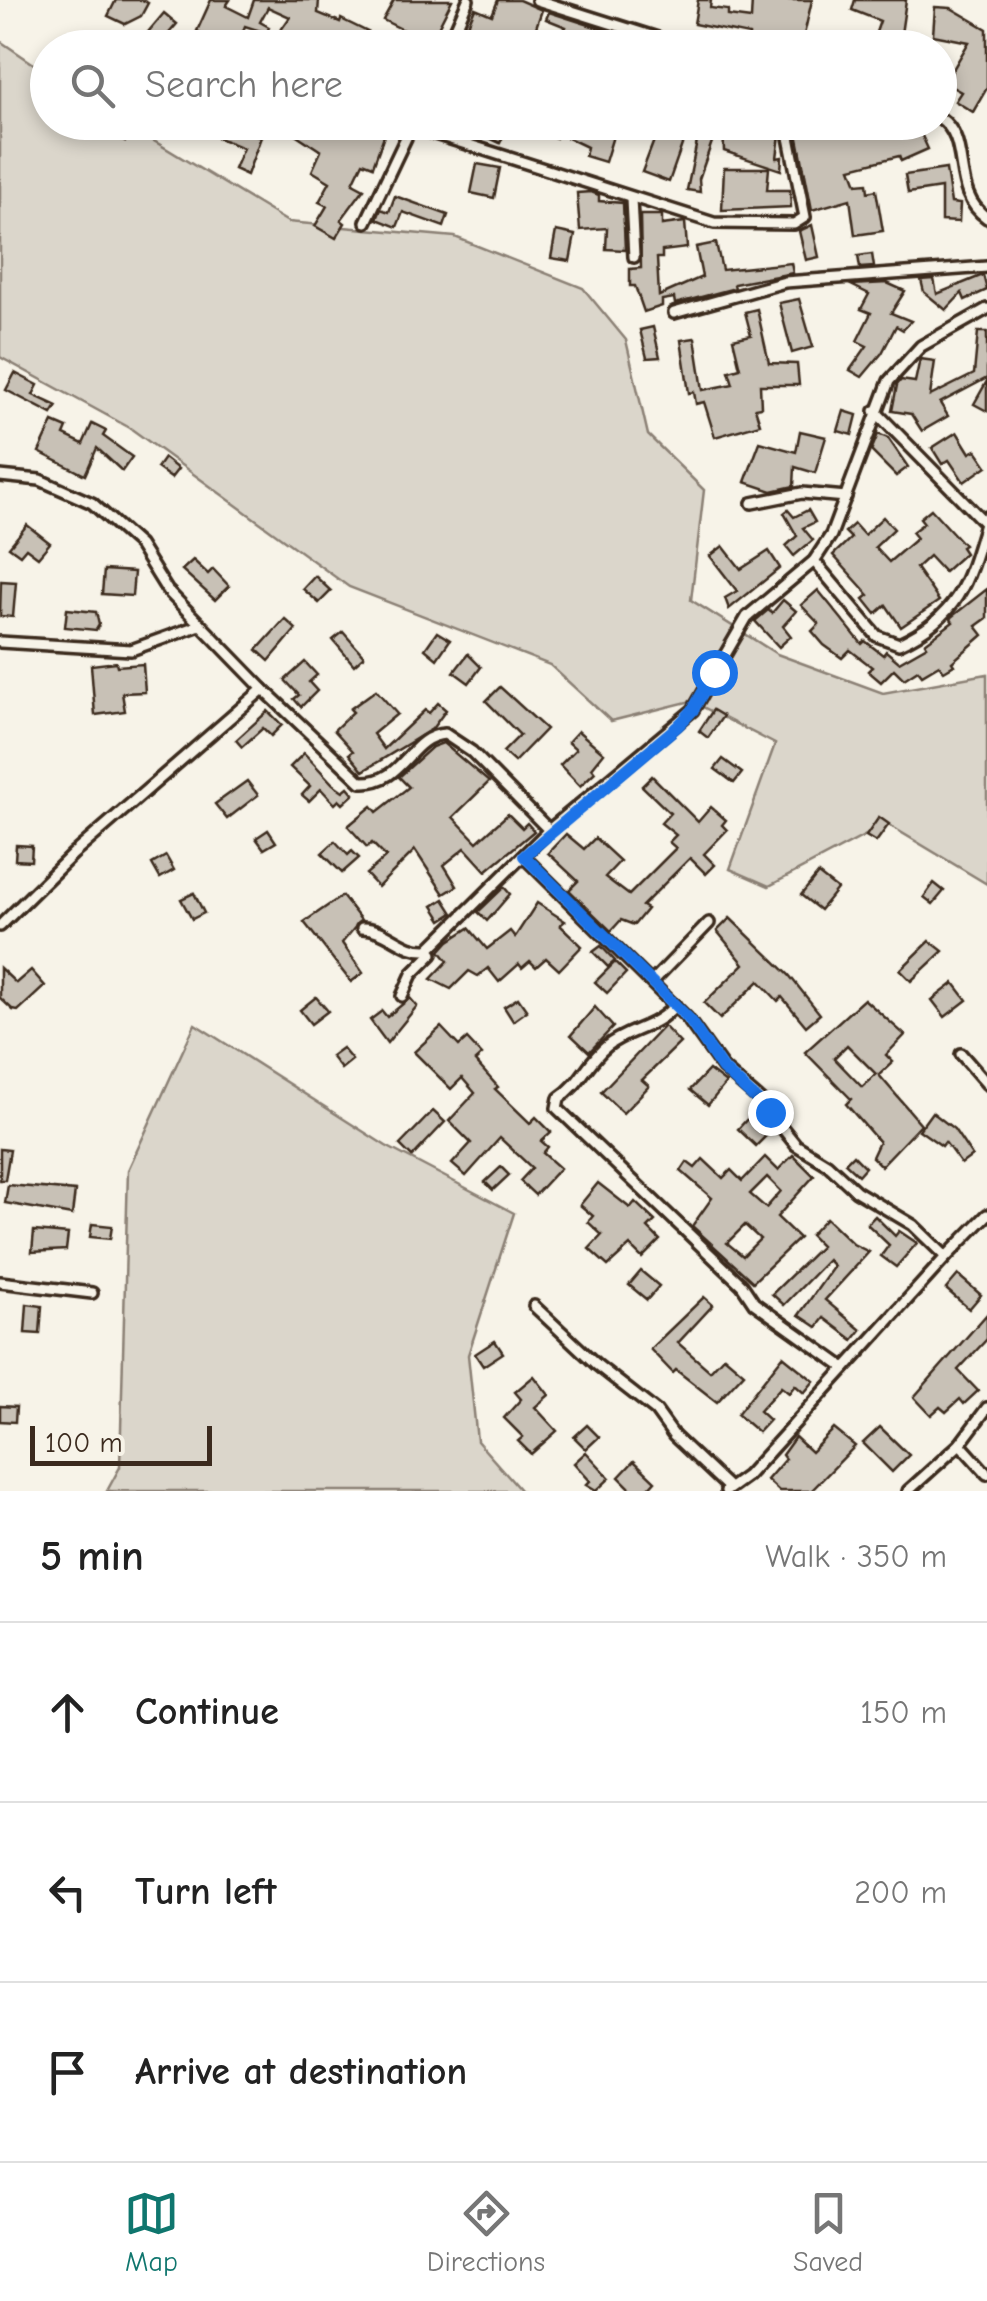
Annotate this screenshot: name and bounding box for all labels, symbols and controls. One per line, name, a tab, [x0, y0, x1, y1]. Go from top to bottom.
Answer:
search box	[30, 30, 957, 140]
icon: search	[65, 58, 120, 113]
text: Search here	[145, 63, 343, 107]
route start	[692, 650, 738, 696]
route end	[748, 1090, 794, 1136]
scale bar	[30, 1421, 212, 1466]
text: 100 m	[45, 1427, 123, 1459]
text: 5 min	[40, 1532, 144, 1581]
text: Walk · 350 m	[765, 1538, 947, 1575]
icon: ahead	[40, 1685, 95, 1740]
text: Continue	[135, 1690, 279, 1734]
text: 150 m	[860, 1694, 947, 1731]
icon: left	[40, 1865, 95, 1920]
text: Turn left	[135, 1870, 276, 1914]
text: 200 m	[854, 1874, 947, 1911]
icon: arrive	[40, 2045, 95, 2100]
text: Arrive at destination	[135, 2050, 467, 2094]
tab: Map	[124, 2186, 179, 2278]
tab: Directions	[427, 2186, 545, 2278]
tab: Saved	[793, 2186, 863, 2278]

